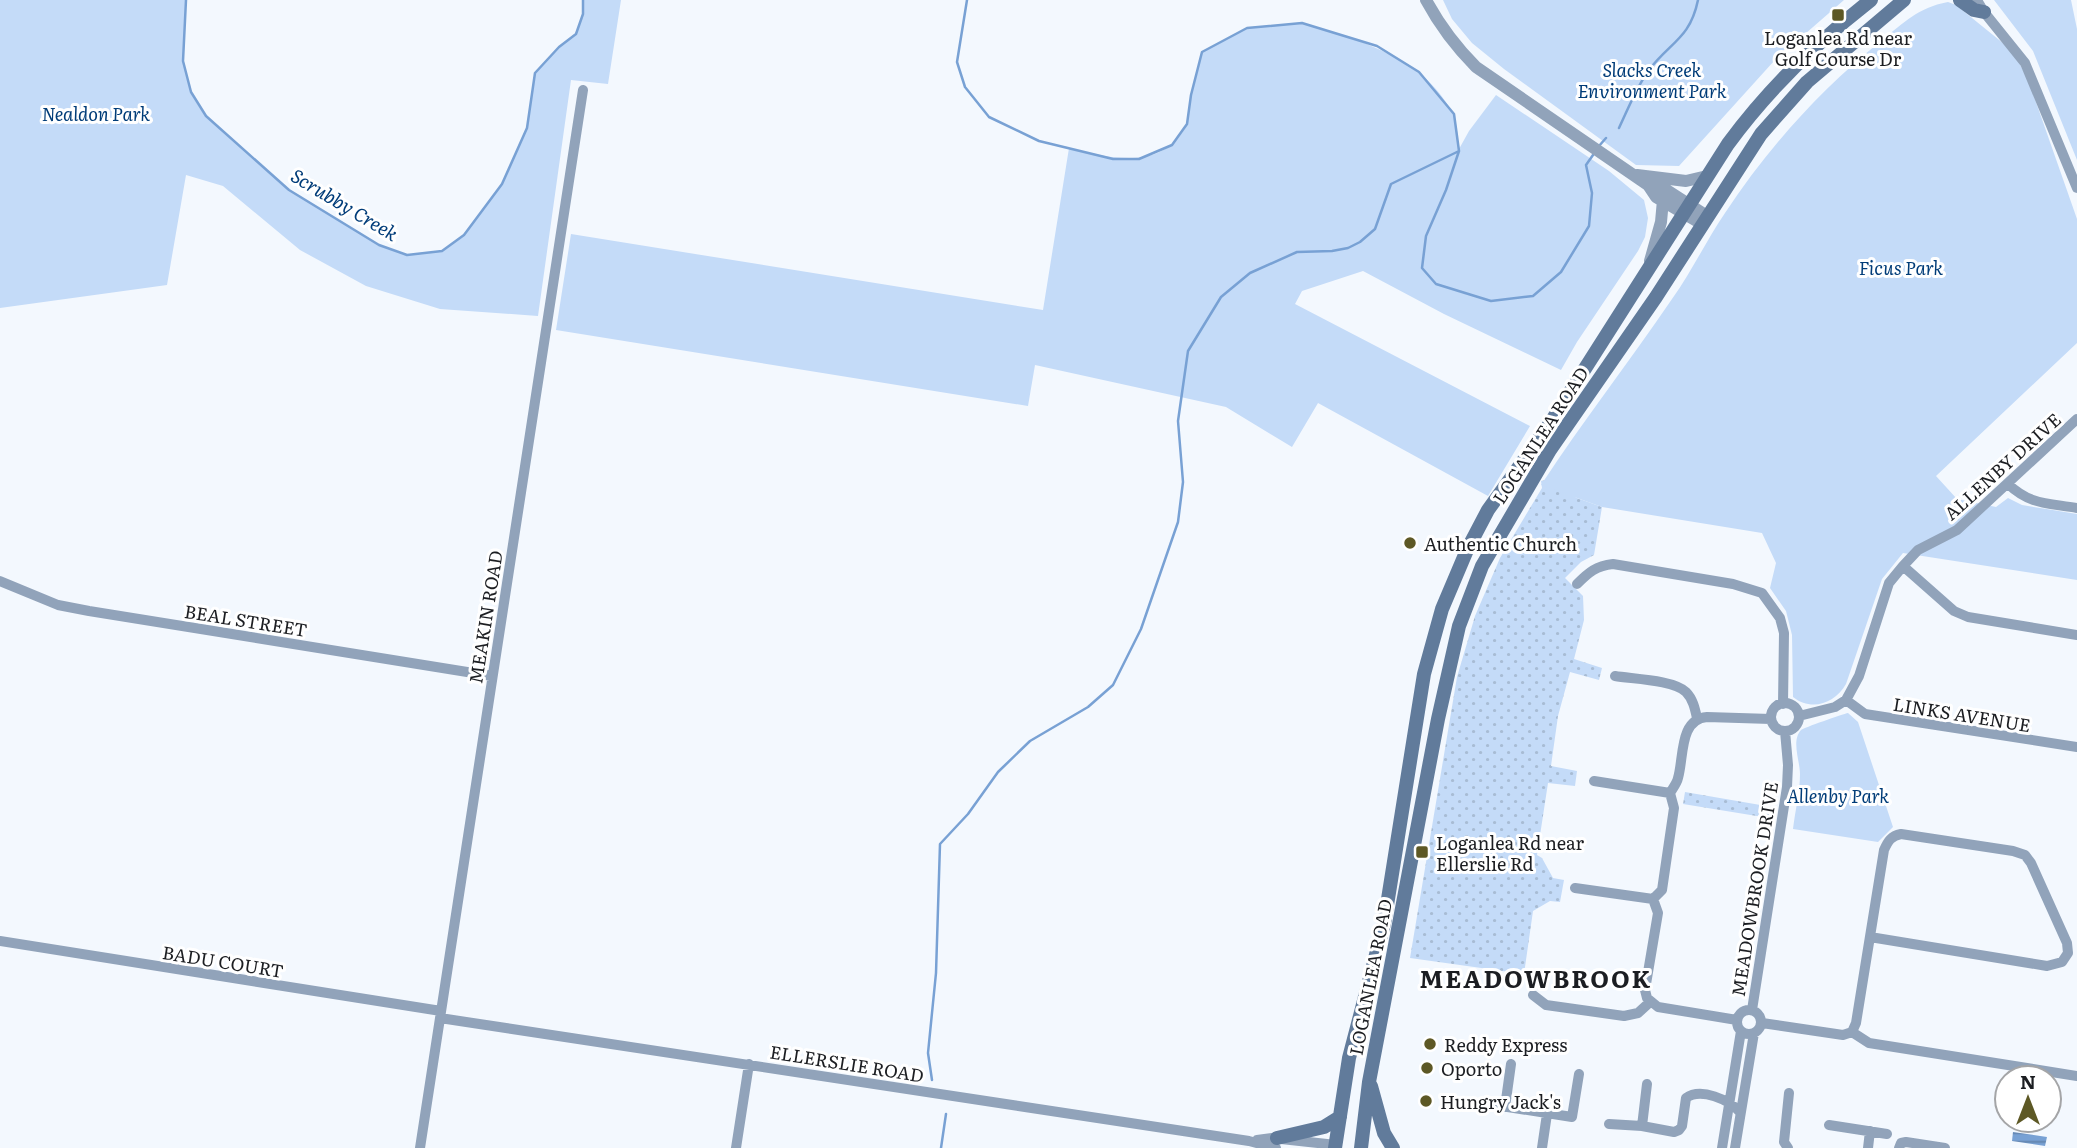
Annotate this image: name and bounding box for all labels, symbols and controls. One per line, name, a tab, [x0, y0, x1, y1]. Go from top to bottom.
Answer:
marker: Loganlea Rd near Golf Course Dr	[1830, 7, 1846, 23]
place label: Loganlea Rd near Golf Course Dr	[1764, 24, 1913, 72]
park label: Slacks Creek Environment Park	[1577, 56, 1727, 104]
park label: Nealdon Park	[42, 100, 150, 127]
water label: Scrubby Creek	[286, 161, 404, 247]
park label: Ficus Park	[1859, 254, 1943, 281]
street label: LOGANLEA ROAD	[1485, 361, 1595, 509]
street label: ALLENBY DRIVE	[1937, 406, 2067, 526]
place label: Authentic Church	[1424, 530, 1577, 557]
marker: Authentic Church	[1402, 535, 1418, 551]
street label: MEAKIN ROAD	[461, 548, 509, 686]
street label: BEAL STREET	[183, 597, 309, 643]
street label: LINKS AVENUE	[1891, 690, 2033, 738]
street label: MEADOWBROOK DRIVE	[1724, 780, 1784, 998]
park label: Allenby Park	[1787, 782, 1889, 809]
place label: Loganlea Rd near Ellerslie Rd	[1436, 829, 1585, 877]
marker: Loganlea Rd near Ellerslie Rd	[1414, 844, 1430, 860]
street label: LOGANLEA ROAD	[1342, 897, 1398, 1057]
street label: BADU COURT	[160, 938, 286, 984]
district label: MEADOWBROOK	[1420, 960, 1652, 995]
place label: Reddy Express	[1444, 1031, 1567, 1058]
marker: Reddy Express	[1422, 1036, 1438, 1052]
street label: ELLERSLIE ROAD	[768, 1037, 926, 1089]
place label: Oporto	[1441, 1055, 1502, 1082]
marker: Oporto	[1419, 1060, 1435, 1076]
north arrow	[1993, 1064, 2063, 1134]
text: N	[2020, 1067, 2036, 1095]
place label: Hungry Jack's	[1440, 1088, 1561, 1115]
marker: Hungry Jack's	[1418, 1093, 1434, 1109]

